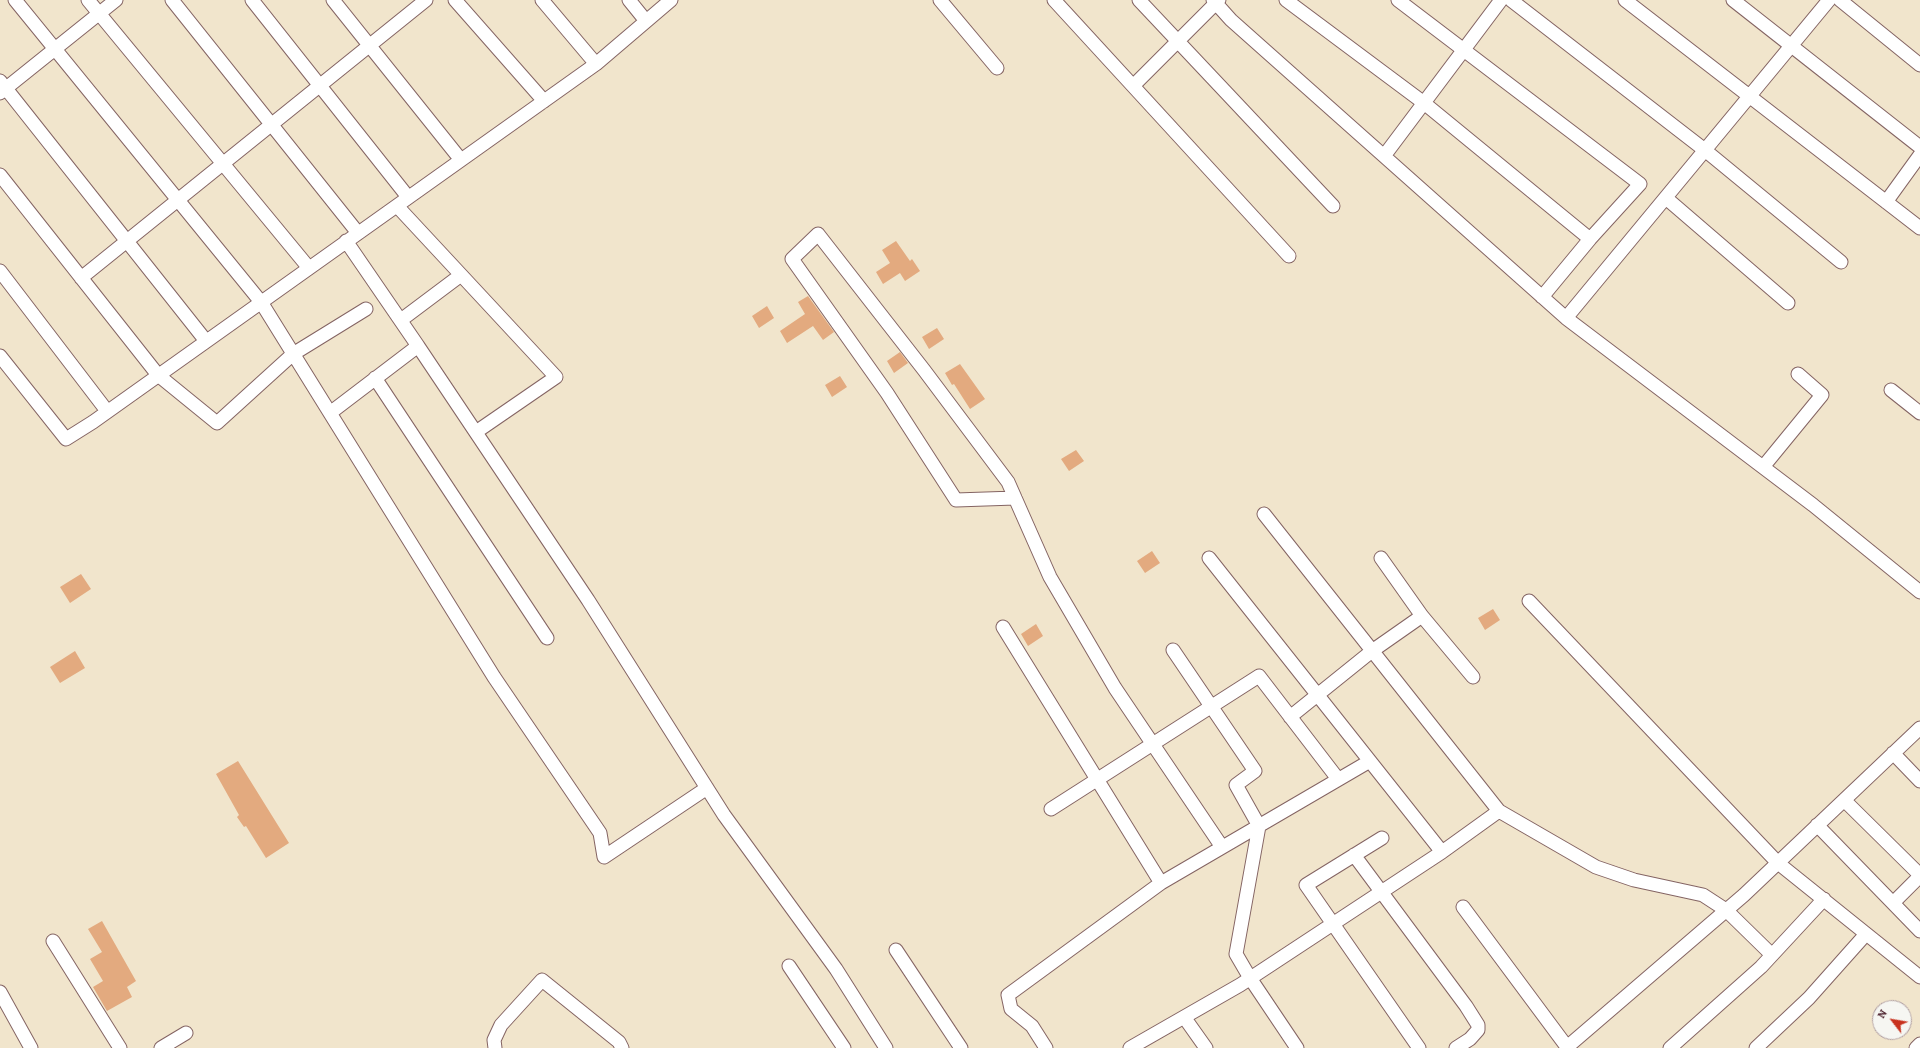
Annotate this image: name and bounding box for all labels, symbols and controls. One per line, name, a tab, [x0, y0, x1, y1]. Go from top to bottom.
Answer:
north arrow	[1872, 1000, 1912, 1040]
text: N	[1874, 1007, 1891, 1021]

